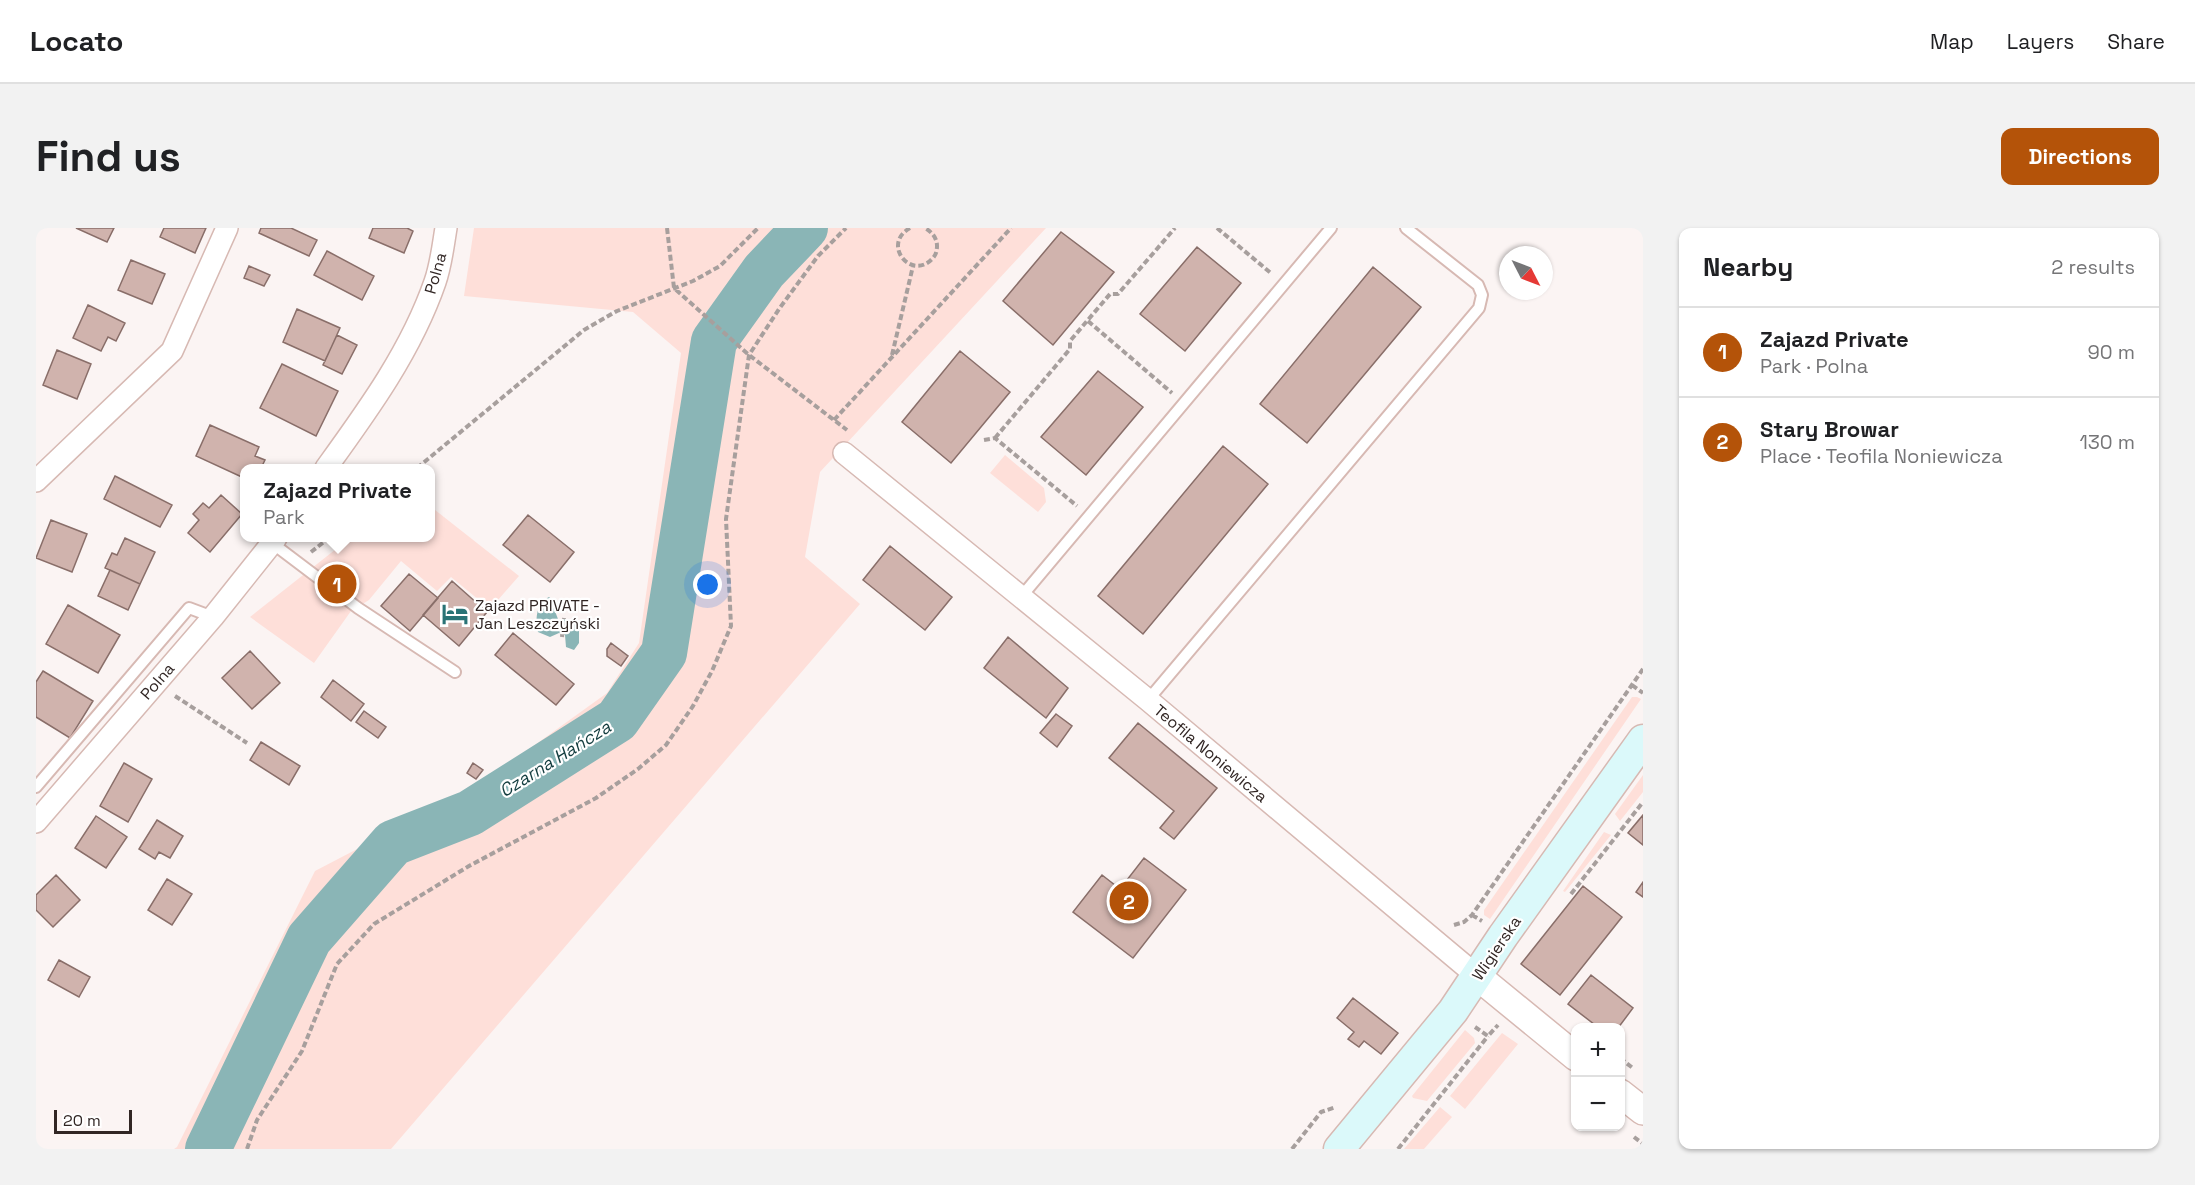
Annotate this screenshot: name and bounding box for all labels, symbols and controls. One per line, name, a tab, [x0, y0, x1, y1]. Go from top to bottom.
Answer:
text: Locato	[30, 23, 123, 59]
text: Map	[1930, 28, 1974, 55]
text: Layers	[2007, 28, 2074, 55]
text: Share	[2107, 28, 2165, 55]
button: Directions	[2001, 128, 2159, 185]
text: Find us	[36, 130, 181, 183]
north arrow	[1499, 246, 1553, 300]
street label: Polna	[420, 250, 451, 296]
text: Nearby	[1703, 250, 1793, 284]
text: 2 results	[2051, 254, 2135, 280]
text: Zajazd Private	[1760, 325, 1909, 353]
text: 1	[1718, 339, 1727, 365]
text: 90 m	[2088, 339, 2135, 365]
text: Park · Polna	[1760, 353, 1868, 379]
text: Stary Browar	[1760, 415, 1899, 443]
text: 2	[1717, 429, 1728, 455]
text: 130 m	[2079, 429, 2135, 455]
text: Place · Teofila Noniewicza	[1760, 443, 2003, 469]
popup	[240, 464, 435, 542]
text: Zajazd Private	[263, 476, 412, 504]
text: Park	[263, 504, 305, 530]
pin: 1	[318, 562, 356, 606]
your location	[693, 570, 722, 599]
place label: Zajazd PRIVATE - Jan Leszczyński	[475, 595, 600, 634]
hotel icon: Zajazd PRIVATE - Jan Leszczyński	[440, 599, 470, 629]
street label: Polna	[136, 659, 179, 704]
street label: Teofila Noniewicza	[1150, 700, 1272, 807]
water label: Czarna Hańcza	[495, 715, 615, 802]
pin: 2	[1110, 878, 1148, 924]
street label: Wigierska	[1467, 912, 1526, 985]
map controls	[1571, 1023, 1625, 1131]
button: +	[1571, 1023, 1625, 1077]
button: −	[1571, 1077, 1625, 1131]
scale bar	[54, 1107, 132, 1134]
text: 20 m	[63, 1110, 101, 1131]

